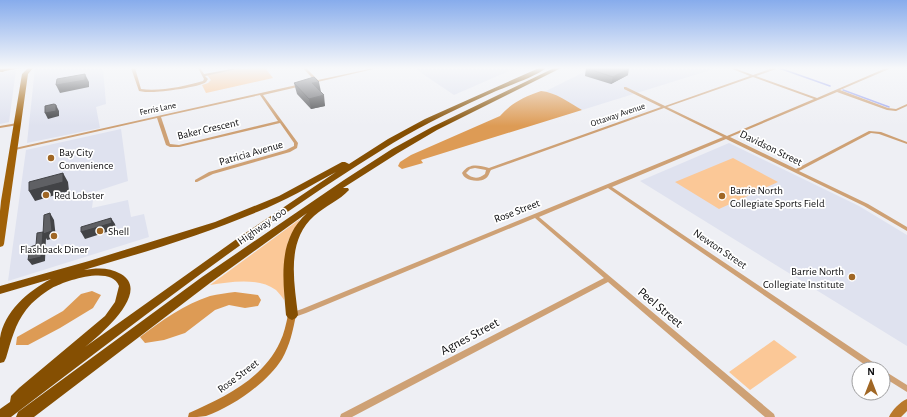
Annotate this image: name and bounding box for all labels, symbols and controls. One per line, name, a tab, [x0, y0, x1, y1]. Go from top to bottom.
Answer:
street label: Ferris Lane	[139, 101, 177, 117]
street label: Ottaway Avenue	[590, 101, 646, 129]
street label: Baker Crescent	[176, 116, 240, 141]
street label: Davidson Street	[738, 128, 804, 168]
street label: Patricia Avenue	[218, 139, 284, 167]
place label: Bay City Convenience	[59, 147, 113, 171]
marker: Bay City Convenience	[46, 153, 56, 163]
place label: Barrie North Collegiate Sports Field	[730, 185, 825, 209]
marker: Red Lobster	[41, 190, 51, 200]
place label: Red Lobster	[54, 190, 104, 201]
marker: Barrie North Collegiate Sports Field	[717, 191, 727, 201]
street label: Rose Street	[493, 197, 542, 225]
street label: Highway 400	[236, 205, 289, 247]
marker: Shell	[95, 226, 105, 236]
place label: Shell	[108, 226, 129, 237]
street label: Newton Street	[691, 227, 749, 271]
marker: Flashback Diner	[49, 231, 59, 241]
place label: Flashback Diner	[20, 244, 89, 255]
place label: Barrie North Collegiate Institute	[763, 266, 844, 290]
marker: Barrie North Collegiate Institute	[847, 272, 857, 282]
street label: Peel Street	[635, 286, 685, 330]
street label: Agnes Street	[439, 316, 501, 358]
street label: Rose Street	[216, 357, 261, 395]
north arrow	[851, 361, 891, 401]
text: N	[867, 366, 875, 377]

